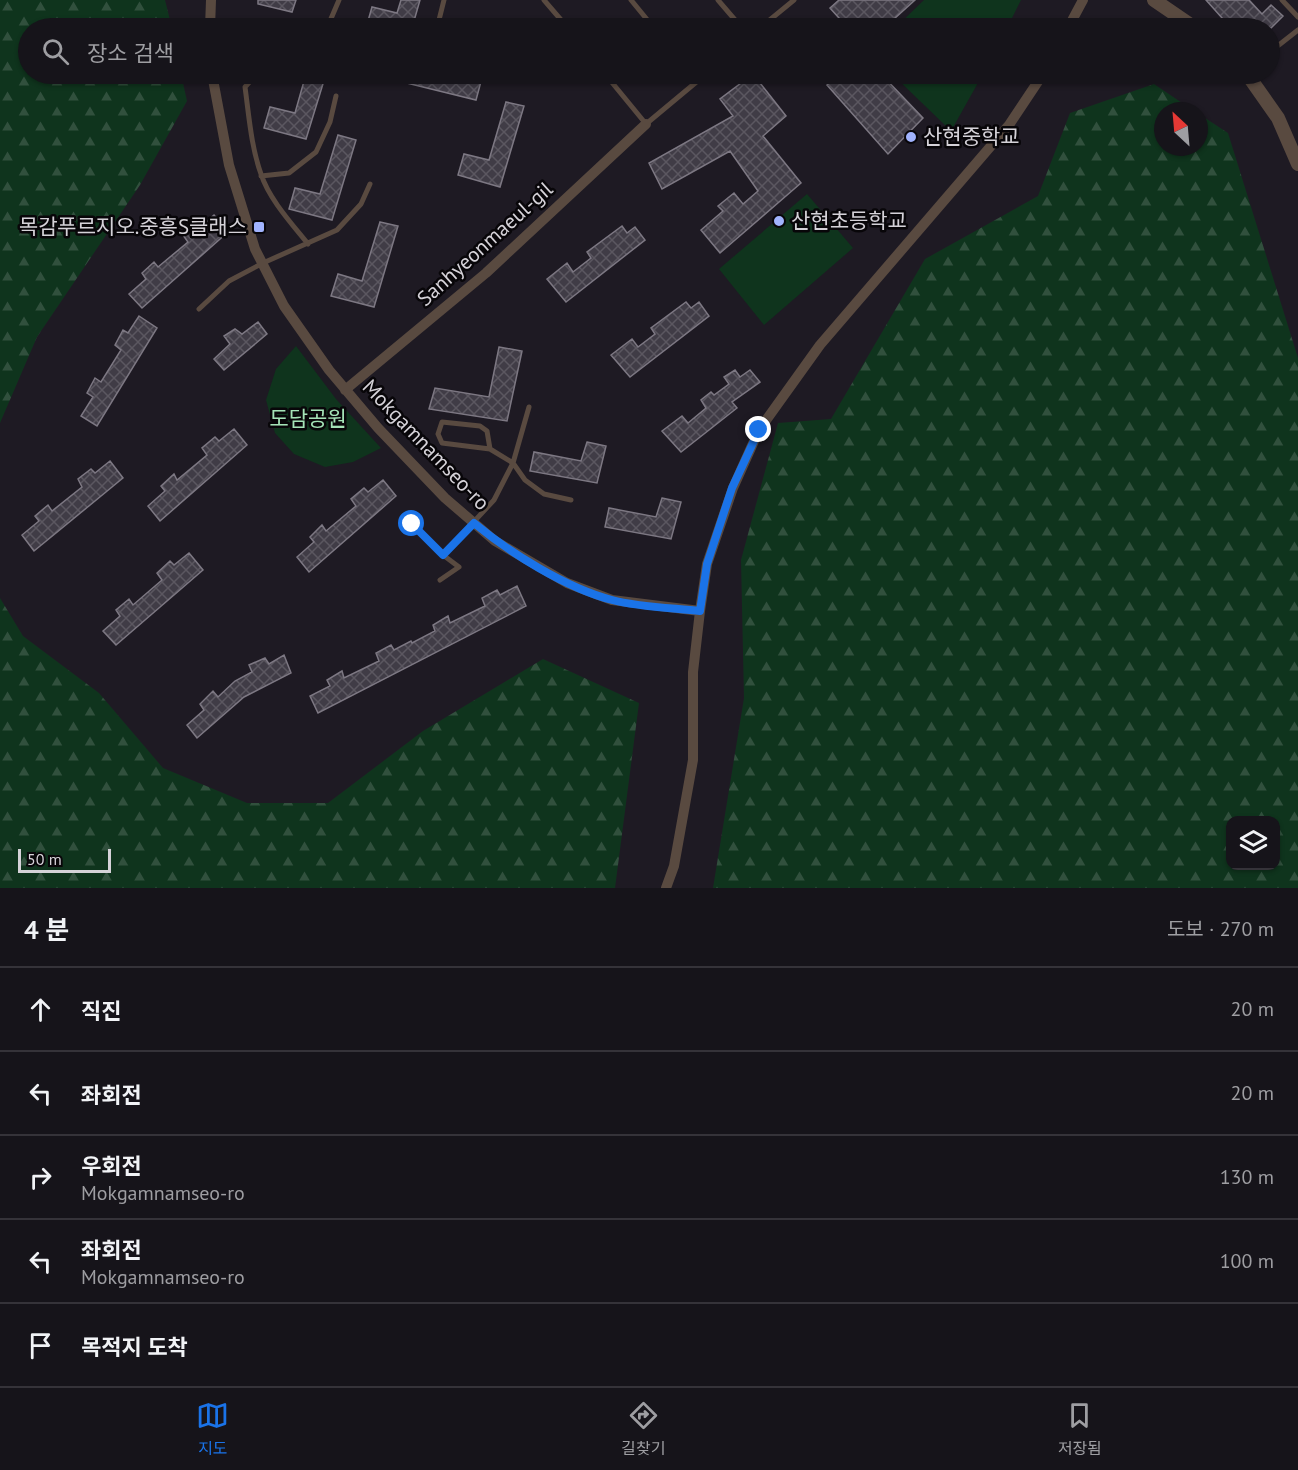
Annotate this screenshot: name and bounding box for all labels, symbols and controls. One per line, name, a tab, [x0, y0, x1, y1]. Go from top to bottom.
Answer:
search box	[18, 18, 1280, 84]
icon: search	[39, 35, 72, 68]
text: 장소 검색	[87, 39, 174, 67]
north arrow	[1154, 102, 1208, 156]
place label: 산현중학교	[923, 123, 1020, 150]
marker: 산현중학교	[904, 130, 918, 144]
street label: Sanhyeonmaeul-gil	[411, 176, 558, 312]
place label: 산현초등학교	[791, 207, 907, 234]
place label: 목감푸르지오.중흥S클래스	[19, 213, 247, 240]
marker: 산현초등학교	[772, 214, 786, 228]
marker: 목감푸르지오.중흥S클래스	[252, 220, 266, 234]
street label: Mokgamnamseo-ro	[357, 373, 496, 516]
park label: 도담공원	[269, 405, 347, 432]
route end	[745, 416, 771, 442]
route start	[398, 510, 424, 536]
map controls	[1226, 816, 1280, 870]
button: layers	[1226, 816, 1280, 870]
scale bar	[18, 846, 111, 874]
text: 50 m	[27, 849, 62, 869]
text: 4 분	[24, 913, 69, 946]
text: 도보 · 270 m	[1167, 916, 1274, 942]
icon: ahead	[24, 993, 57, 1026]
text: 20 m	[1231, 996, 1274, 1022]
text: 직진	[81, 997, 121, 1025]
icon: left	[24, 1077, 57, 1110]
text: 20 m	[1231, 1080, 1274, 1106]
text: 좌회전	[81, 1081, 142, 1109]
text: 우회전	[81, 1152, 142, 1180]
icon: right	[24, 1161, 57, 1194]
text: 130 m	[1220, 1164, 1274, 1190]
text: Mokgamnamseo-ro	[81, 1180, 245, 1206]
text: 좌회전	[81, 1236, 142, 1264]
icon: left	[24, 1245, 57, 1278]
text: 100 m	[1220, 1248, 1274, 1274]
text: Mokgamnamseo-ro	[81, 1264, 245, 1290]
icon: arrive	[24, 1329, 57, 1362]
text: 목적지 도착	[81, 1333, 188, 1361]
tab: 지도	[196, 1399, 229, 1459]
tab: 길찾기	[621, 1399, 666, 1459]
tab: 저장됨	[1058, 1399, 1102, 1459]

